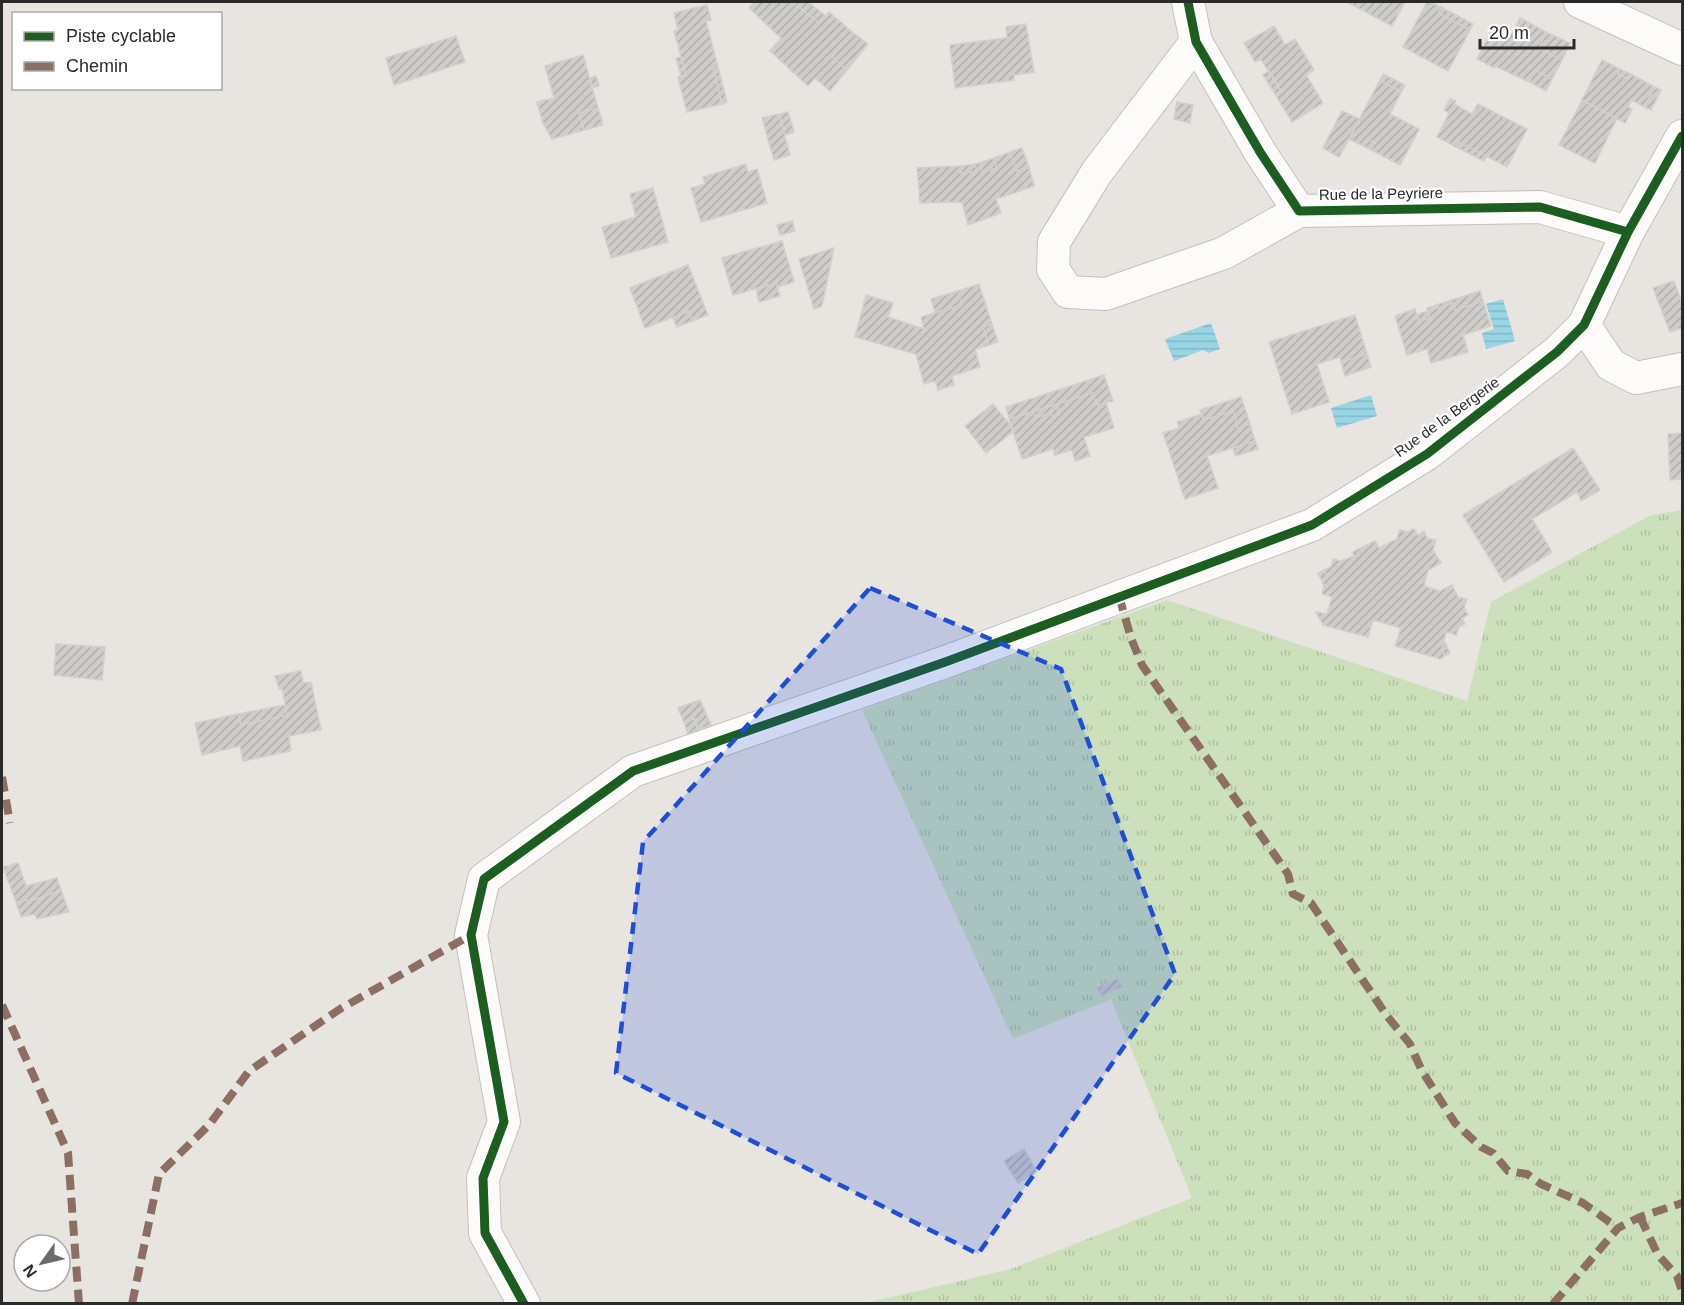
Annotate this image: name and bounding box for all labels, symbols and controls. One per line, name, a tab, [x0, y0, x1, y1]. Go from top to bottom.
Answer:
legend	[12, 12, 222, 90]
scale bar	[1480, 12, 1574, 50]
text: 20 m	[1489, 23, 1529, 43]
text: Piste cyclable	[66, 26, 176, 46]
text: Chemin	[66, 56, 128, 76]
street label: Rue de la Peyriere	[1319, 184, 1443, 203]
street label: Rue de la Bergerie	[1391, 373, 1502, 460]
north arrow	[12, 1233, 72, 1293]
text: N	[20, 1262, 40, 1281]

